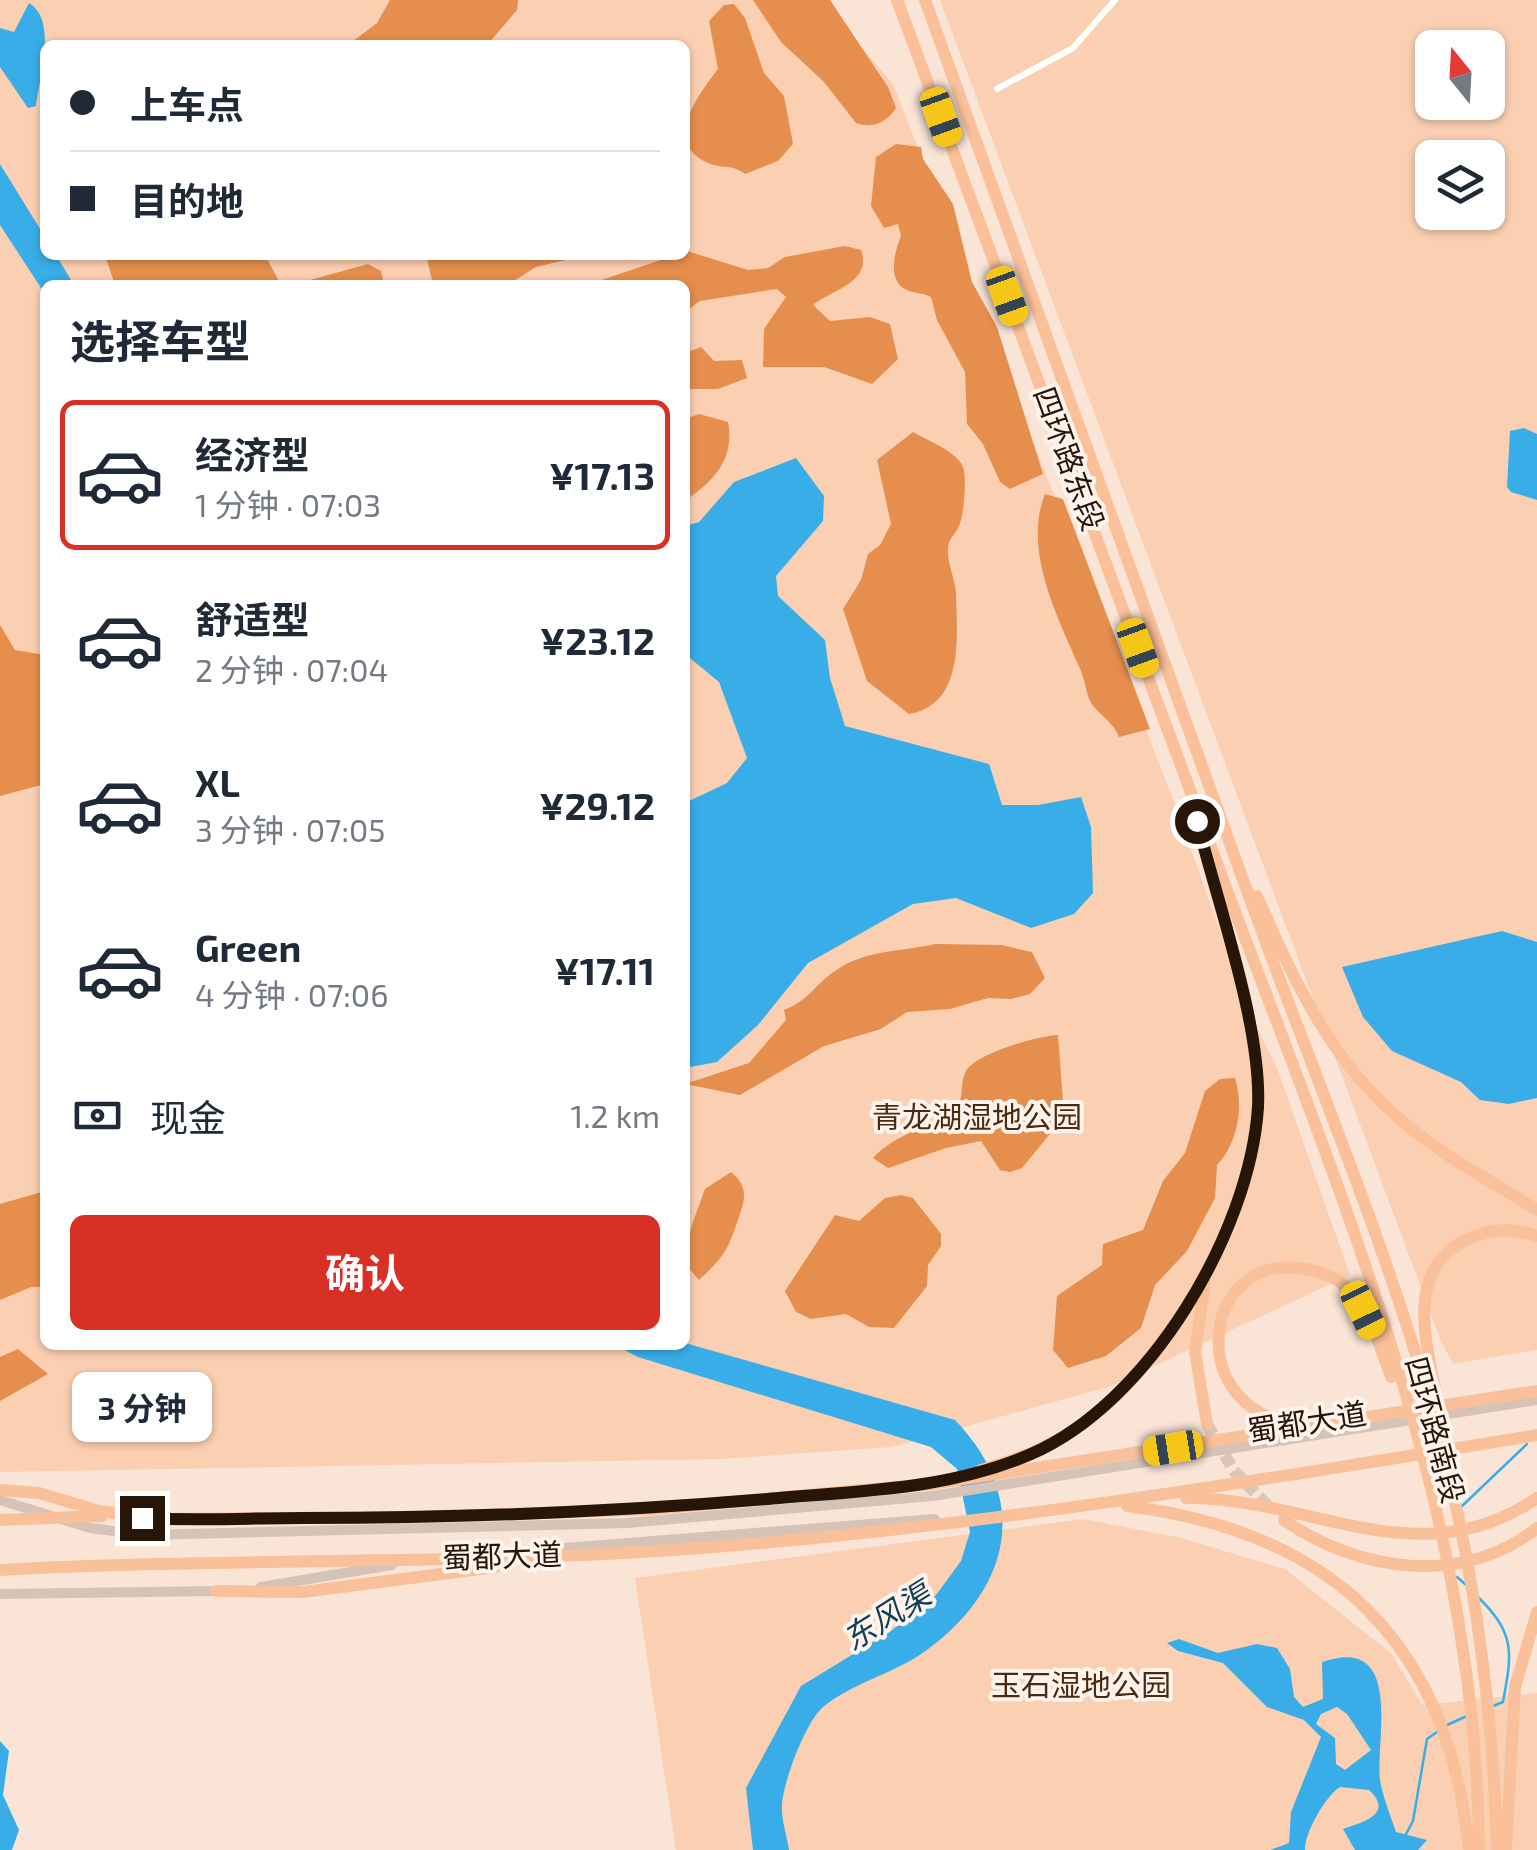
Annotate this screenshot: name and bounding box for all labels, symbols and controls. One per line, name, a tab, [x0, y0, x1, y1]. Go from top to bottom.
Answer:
north arrow	[1415, 30, 1505, 120]
map controls	[1415, 30, 1505, 230]
text: 上车点	[130, 81, 244, 127]
car	[917, 84, 965, 150]
button: layers	[1415, 140, 1505, 230]
text: 目的地	[130, 177, 244, 223]
car	[983, 263, 1031, 329]
text: 选择车型	[70, 313, 250, 367]
street label: 四环路东段	[1027, 382, 1112, 535]
icon: car	[75, 430, 165, 520]
text: 经济型	[195, 431, 309, 477]
text: ¥17.13	[549, 452, 655, 498]
text: 1 分钟 · 07:03	[195, 485, 381, 523]
icon: car	[75, 595, 165, 685]
text: 舒适型	[195, 596, 309, 642]
car	[1114, 615, 1162, 681]
text: ¥23.12	[540, 617, 655, 663]
text: 2 分钟 · 07:04	[195, 650, 388, 688]
text: XL	[195, 759, 240, 805]
icon: car	[75, 760, 165, 850]
text: ¥29.12	[539, 782, 655, 828]
route start	[1175, 799, 1220, 844]
text: 3 分钟 · 07:05	[195, 810, 385, 848]
text: Green	[195, 924, 301, 970]
icon: car	[75, 925, 165, 1015]
text: ¥17.11	[554, 947, 655, 993]
text: 4 分钟 · 07:06	[195, 975, 388, 1013]
icon: cash	[70, 1088, 125, 1143]
text: 现金	[150, 1094, 226, 1140]
text: 1.2 km	[570, 1096, 660, 1134]
park label: 青龙湖湿地公园	[872, 1098, 1082, 1134]
button: 确认	[70, 1215, 660, 1330]
car	[1336, 1276, 1390, 1344]
street label: 四环路南段	[1399, 1352, 1473, 1507]
callout: 3 分钟	[72, 1373, 212, 1443]
text: 3 分钟	[97, 1388, 187, 1426]
street label: 蜀都大道	[1245, 1394, 1369, 1448]
car	[1141, 1428, 1205, 1468]
route end	[120, 1496, 165, 1541]
street label: 蜀都大道	[441, 1535, 563, 1575]
water label: 东风渠	[835, 1572, 940, 1657]
park label: 玉石湿地公园	[991, 1666, 1171, 1702]

